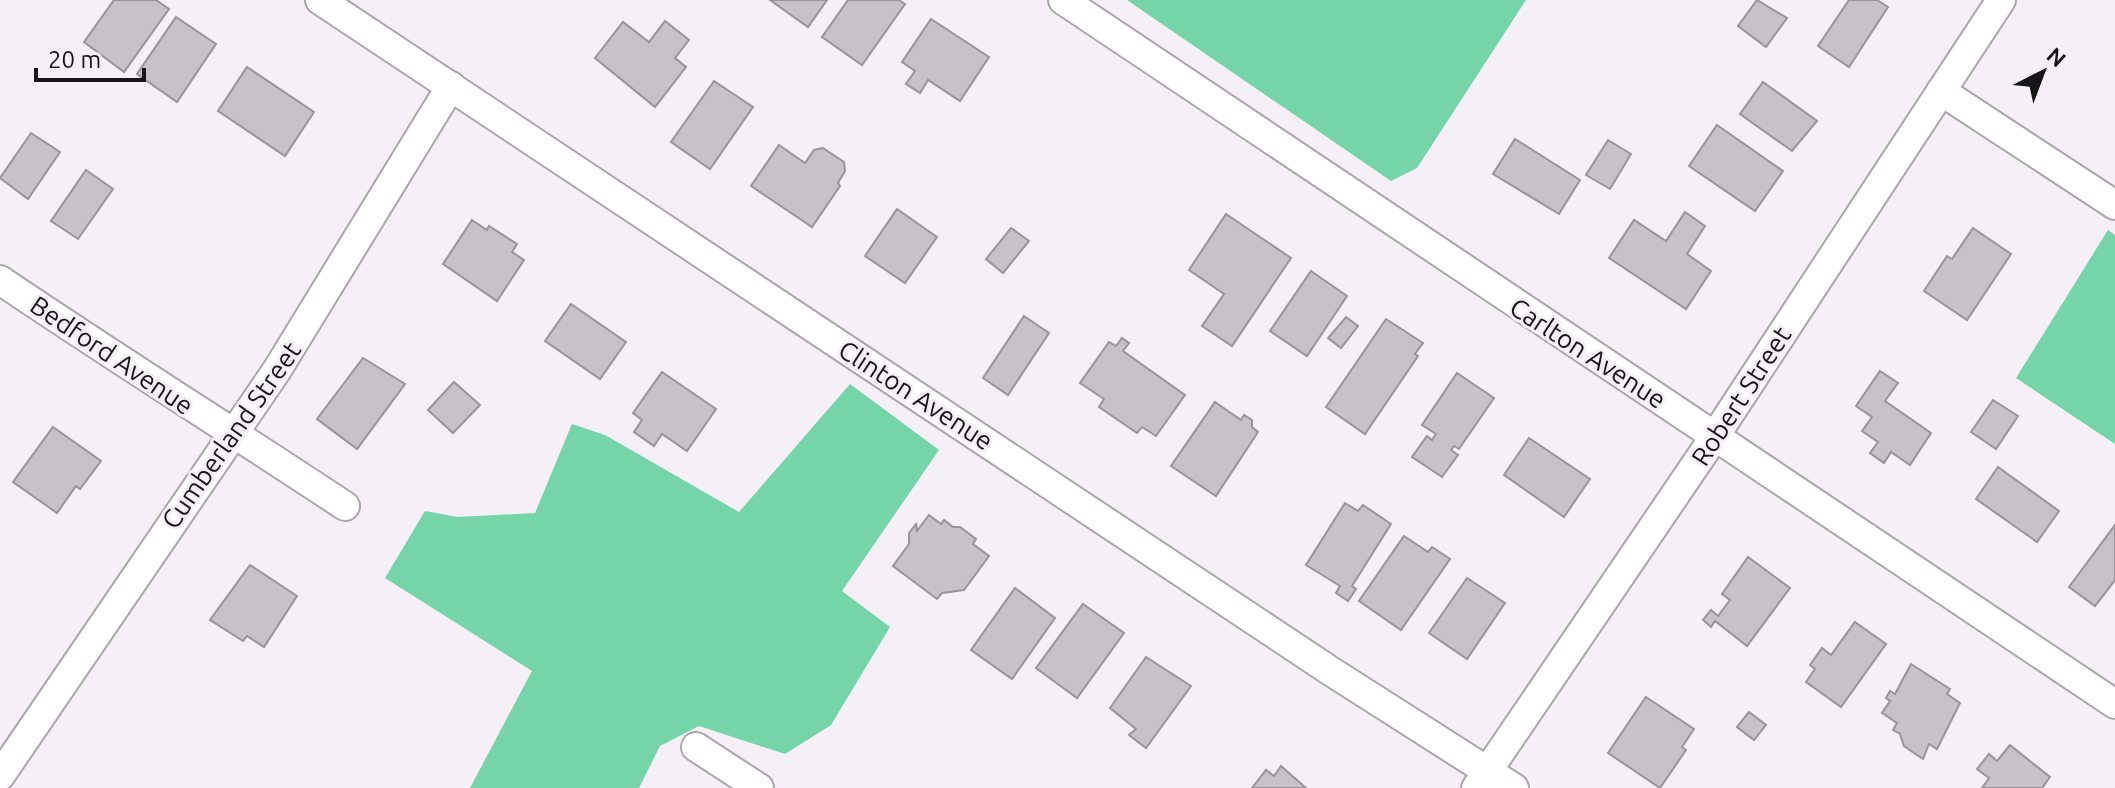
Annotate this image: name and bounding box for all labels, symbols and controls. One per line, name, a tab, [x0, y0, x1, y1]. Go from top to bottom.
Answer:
scale bar	[36, 32, 144, 82]
north arrow	[2003, 32, 2083, 112]
text: N	[2042, 42, 2071, 72]
text: 20 m	[48, 46, 101, 73]
street label: Bedford Avenue	[25, 290, 199, 420]
street label: Carlton Avenue	[1505, 292, 1671, 414]
street label: Robert Street	[1685, 321, 1797, 471]
street label: Clinton Avenue	[834, 334, 998, 456]
street label: Cumberland Street	[156, 336, 306, 534]

